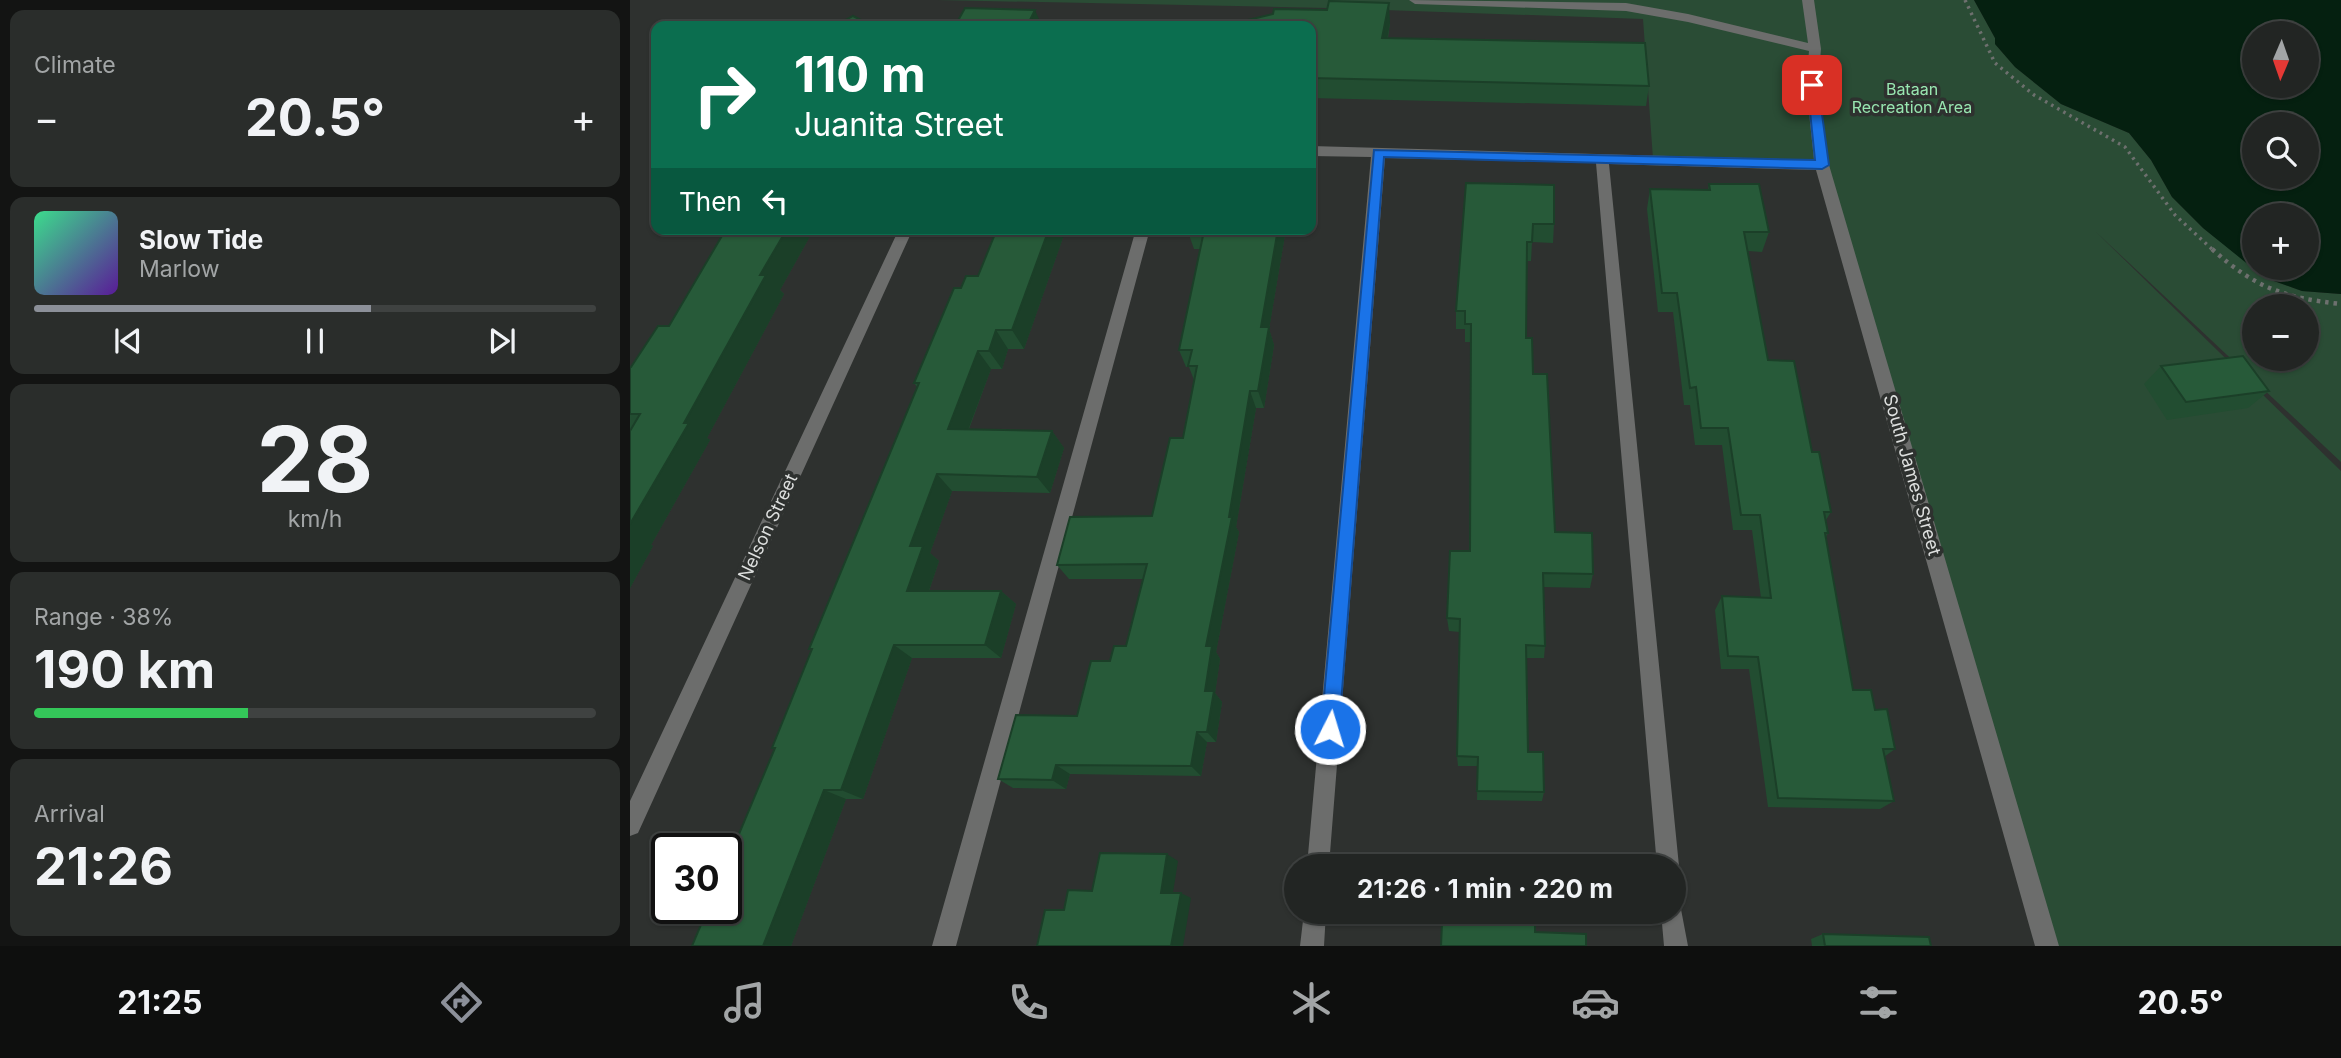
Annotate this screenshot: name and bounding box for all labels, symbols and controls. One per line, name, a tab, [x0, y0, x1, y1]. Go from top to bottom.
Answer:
north arrow	[2242, 21, 2319, 98]
map controls	[2242, 21, 2319, 371]
text: 110 m	[794, 45, 926, 104]
icon: right	[679, 49, 770, 140]
text: Climate	[34, 51, 116, 79]
pin	[1782, 55, 1842, 115]
icon: arrive	[1793, 66, 1831, 104]
park label: Bataan Recreation Area	[1852, 79, 1972, 117]
text: 20.5°	[245, 86, 385, 149]
text: −	[34, 95, 59, 141]
text: +	[571, 95, 596, 141]
text: Juanita Street	[794, 105, 1004, 144]
button: search	[2242, 112, 2319, 189]
icon: left	[756, 182, 794, 220]
text: Then	[679, 186, 742, 217]
button: +	[2242, 203, 2319, 280]
text: Slow Tide	[139, 224, 263, 255]
text: Marlow	[139, 255, 219, 283]
button: −	[2242, 294, 2319, 371]
icon: previous	[109, 322, 147, 360]
icon: pause	[296, 322, 334, 360]
icon: next	[483, 322, 521, 360]
street label: South James Street	[1879, 392, 1946, 558]
text: 28	[257, 404, 373, 514]
street label: Nelson Street	[734, 470, 801, 583]
text: km/h	[288, 505, 342, 533]
text: Range · 38%	[34, 603, 173, 631]
text: 190 km	[34, 638, 215, 701]
position arrow	[1293, 692, 1367, 766]
text: Arrival	[34, 800, 105, 828]
speed limit sign: 30	[651, 833, 742, 924]
text: 21:26	[34, 835, 173, 898]
text: 21:26 · 1 min · 220 m	[1357, 873, 1613, 904]
icon: directions	[437, 978, 486, 1027]
icon: music	[720, 978, 769, 1027]
icon: phone	[1004, 978, 1053, 1027]
icon: climate	[1287, 978, 1336, 1027]
icon: car	[1571, 978, 1620, 1027]
icon: filters	[1854, 978, 1903, 1027]
text: 21:25	[117, 983, 202, 1022]
text: 20.5°	[2137, 983, 2224, 1022]

